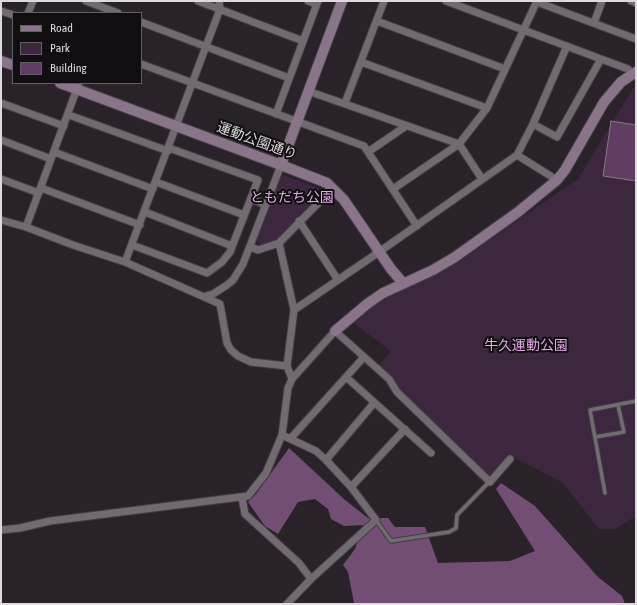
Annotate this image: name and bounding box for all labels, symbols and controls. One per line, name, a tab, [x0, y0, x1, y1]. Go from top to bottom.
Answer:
legend	[12, 12, 142, 84]
text: Road	[50, 21, 73, 35]
text: Park	[50, 41, 70, 55]
text: Building	[50, 61, 87, 75]
street label: 運動公園通り	[215, 119, 299, 163]
park label: ともだち公園	[250, 190, 334, 206]
park label: 牛久運動公園	[484, 338, 568, 354]

